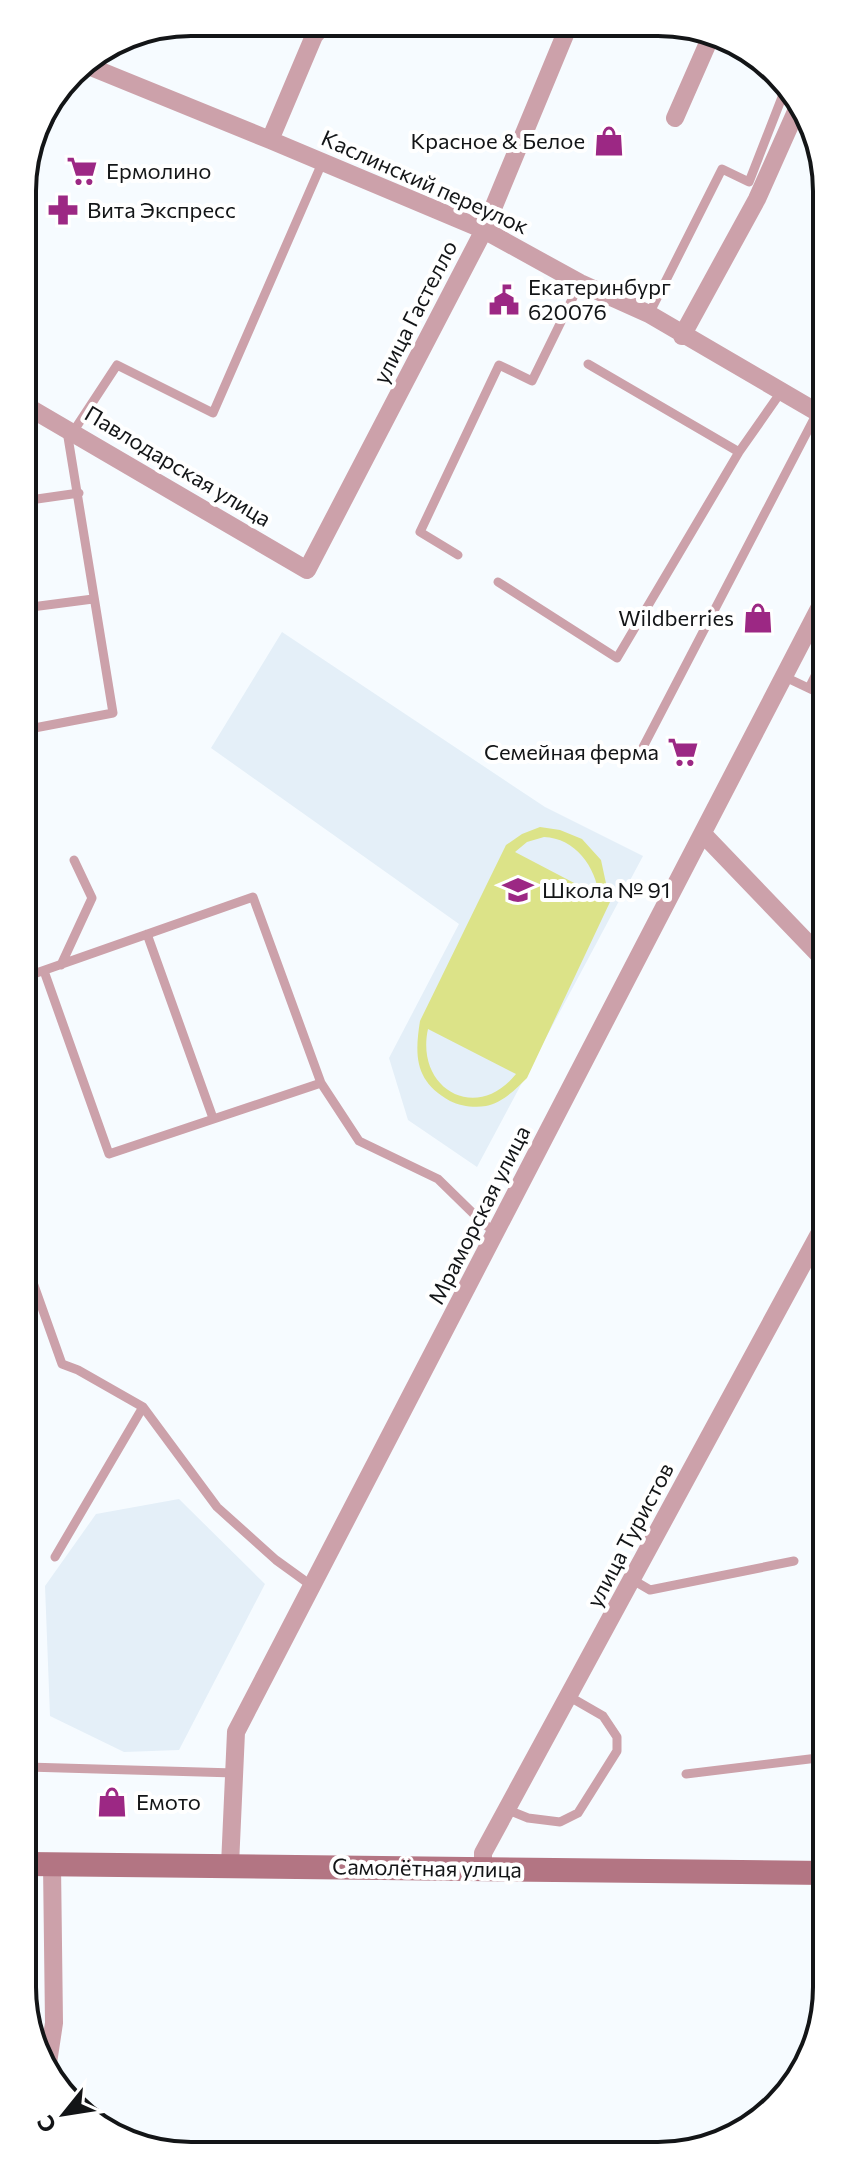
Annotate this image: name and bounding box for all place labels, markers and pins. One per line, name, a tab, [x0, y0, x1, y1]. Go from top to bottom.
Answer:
shop icon: Красное & Белое	[592, 124, 626, 158]
place label: Красное & Белое	[410, 127, 585, 154]
supermarket icon: Ермолино	[65, 154, 99, 188]
place label: Ермолино	[106, 157, 212, 184]
pharmacy icon: Вита Экспресс	[46, 193, 80, 227]
place label: Вита Экспресс	[87, 196, 236, 223]
place label: Екатеринбург 620076	[528, 273, 671, 325]
public building icon: Екатеринбург 620076	[487, 283, 521, 317]
shop icon: Wildberries	[741, 601, 775, 635]
place label: Wildberries	[618, 604, 734, 631]
supermarket icon: Семейная ферма	[666, 735, 700, 769]
place label: Семейная ферма	[484, 738, 659, 765]
school or university icon: Школа № 91	[501, 873, 535, 907]
place label: Школа № 91	[542, 876, 670, 903]
shop icon: Емото	[95, 1785, 129, 1819]
place label: Емото	[136, 1788, 201, 1815]

